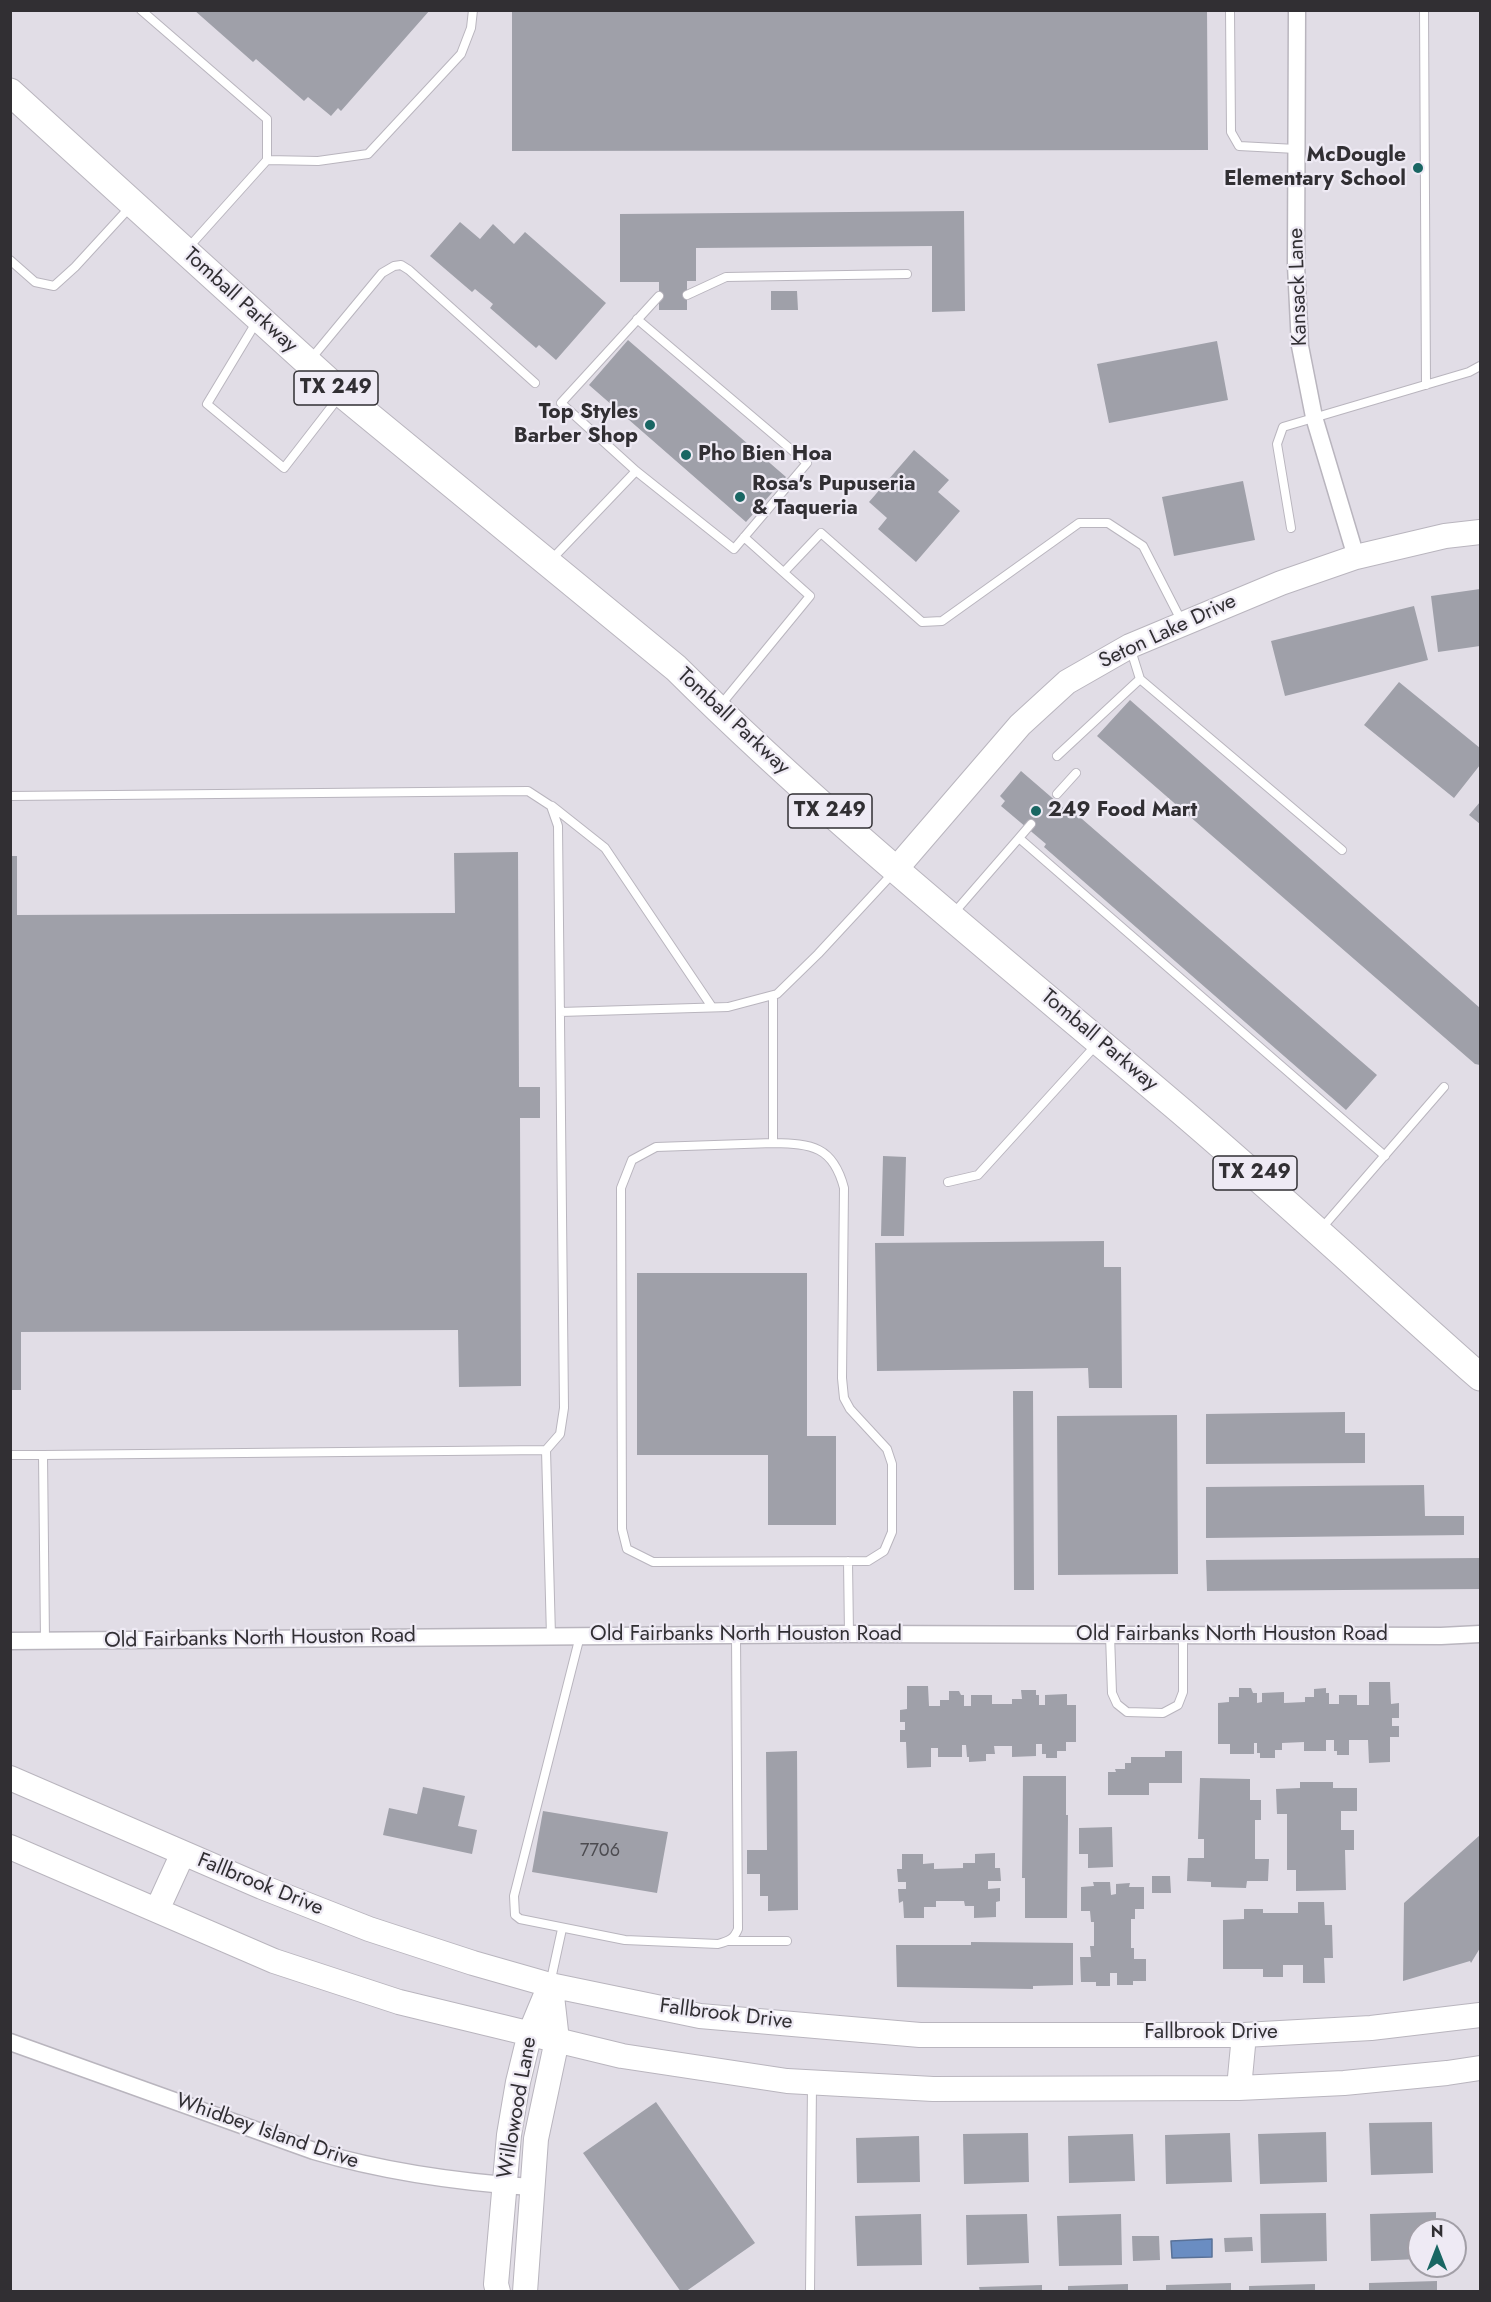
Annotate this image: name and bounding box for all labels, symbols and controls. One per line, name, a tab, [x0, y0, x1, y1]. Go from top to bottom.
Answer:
place label: McDougle Elementary School	[1224, 143, 1406, 193]
marker: McDougle Elementary School	[1411, 161, 1425, 175]
street label: Kansack Lane	[1284, 227, 1314, 347]
street label: Tomball Parkway	[178, 243, 302, 359]
road number: TX 249	[294, 371, 378, 405]
place label: Top Styles Barber Shop	[514, 400, 638, 450]
marker: Top Styles Barber Shop	[643, 418, 657, 432]
place label: Pho Bien Hoa	[698, 442, 832, 468]
marker: Pho Bien Hoa	[679, 448, 693, 462]
place label: Rosa's Pupuseria & Taqueria	[752, 472, 916, 522]
marker: Rosa's Pupuseria & Taqueria	[733, 490, 747, 504]
street label: Seton Lake Drive	[1095, 589, 1241, 675]
street label: Tomball Parkway	[671, 663, 795, 781]
road number: TX 249	[788, 794, 872, 828]
place label: 249 Food Mart	[1048, 798, 1197, 824]
marker: 249 Food Mart	[1029, 804, 1043, 818]
street label: Tomball Parkway	[1035, 985, 1163, 1097]
road number: TX 249	[1213, 1156, 1297, 1190]
street label: Old Fairbanks North Houston Road	[590, 1622, 902, 1648]
street label: Old Fairbanks North Houston Road	[1076, 1622, 1388, 1648]
street label: Old Fairbanks North Houston Road	[104, 1624, 416, 1654]
house number: 7706	[580, 1841, 620, 1863]
street label: Fallbrook Drive	[193, 1848, 327, 1922]
street label: Fallbrook Drive	[658, 1994, 794, 2036]
street label: Fallbrook Drive	[1144, 2020, 1278, 2046]
street label: Willowood Lane	[493, 2035, 543, 2181]
street label: Whidbey Island Drive	[172, 2089, 362, 2175]
north arrow	[1407, 2218, 1467, 2278]
text: N	[1431, 2220, 1443, 2243]

